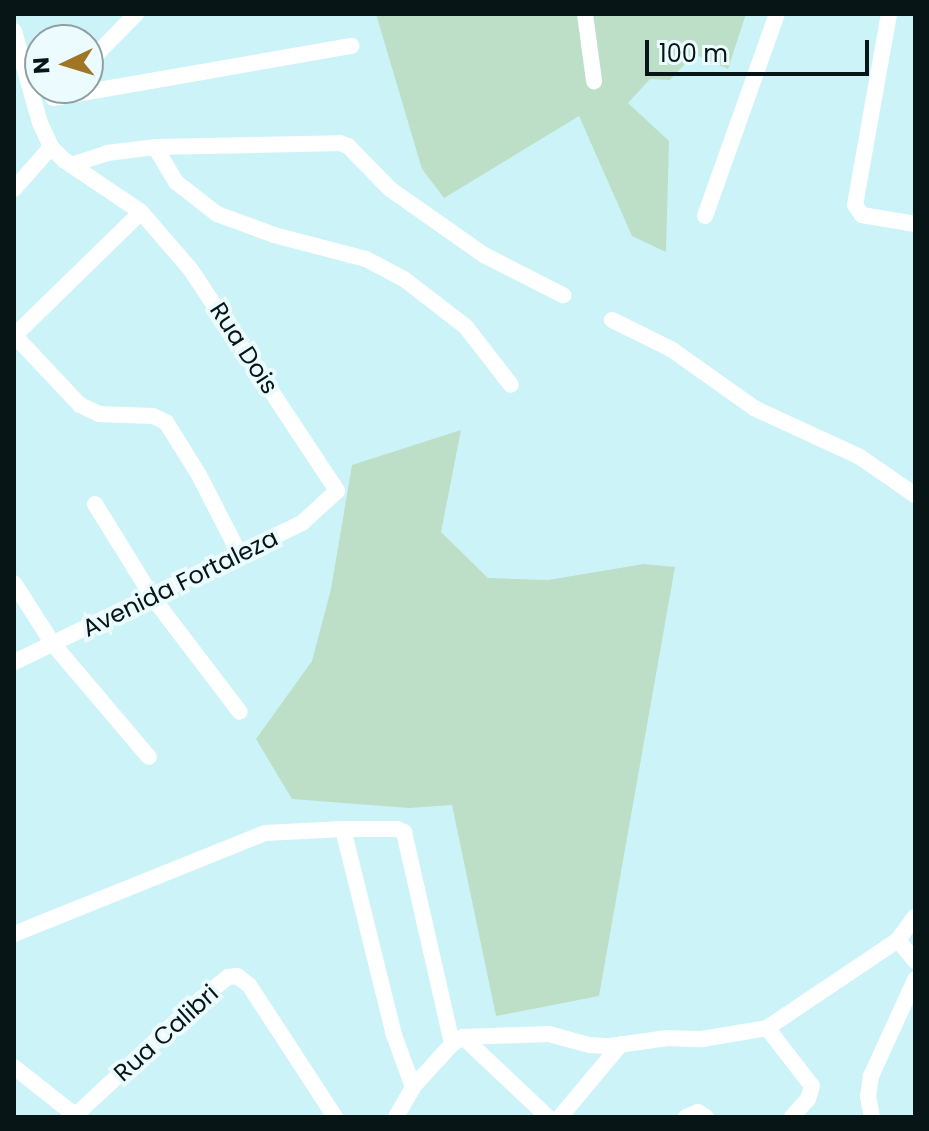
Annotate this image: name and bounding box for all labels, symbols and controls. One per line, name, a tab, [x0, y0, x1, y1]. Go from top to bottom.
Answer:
north arrow	[24, 24, 104, 104]
scale bar	[649, 24, 873, 74]
text: 100 m	[659, 37, 728, 70]
text: N	[26, 56, 58, 75]
street label: Rua Dois	[204, 297, 284, 399]
street label: Avenida Fortaleza	[78, 523, 282, 643]
street label: Rua Calibri	[108, 979, 224, 1087]

